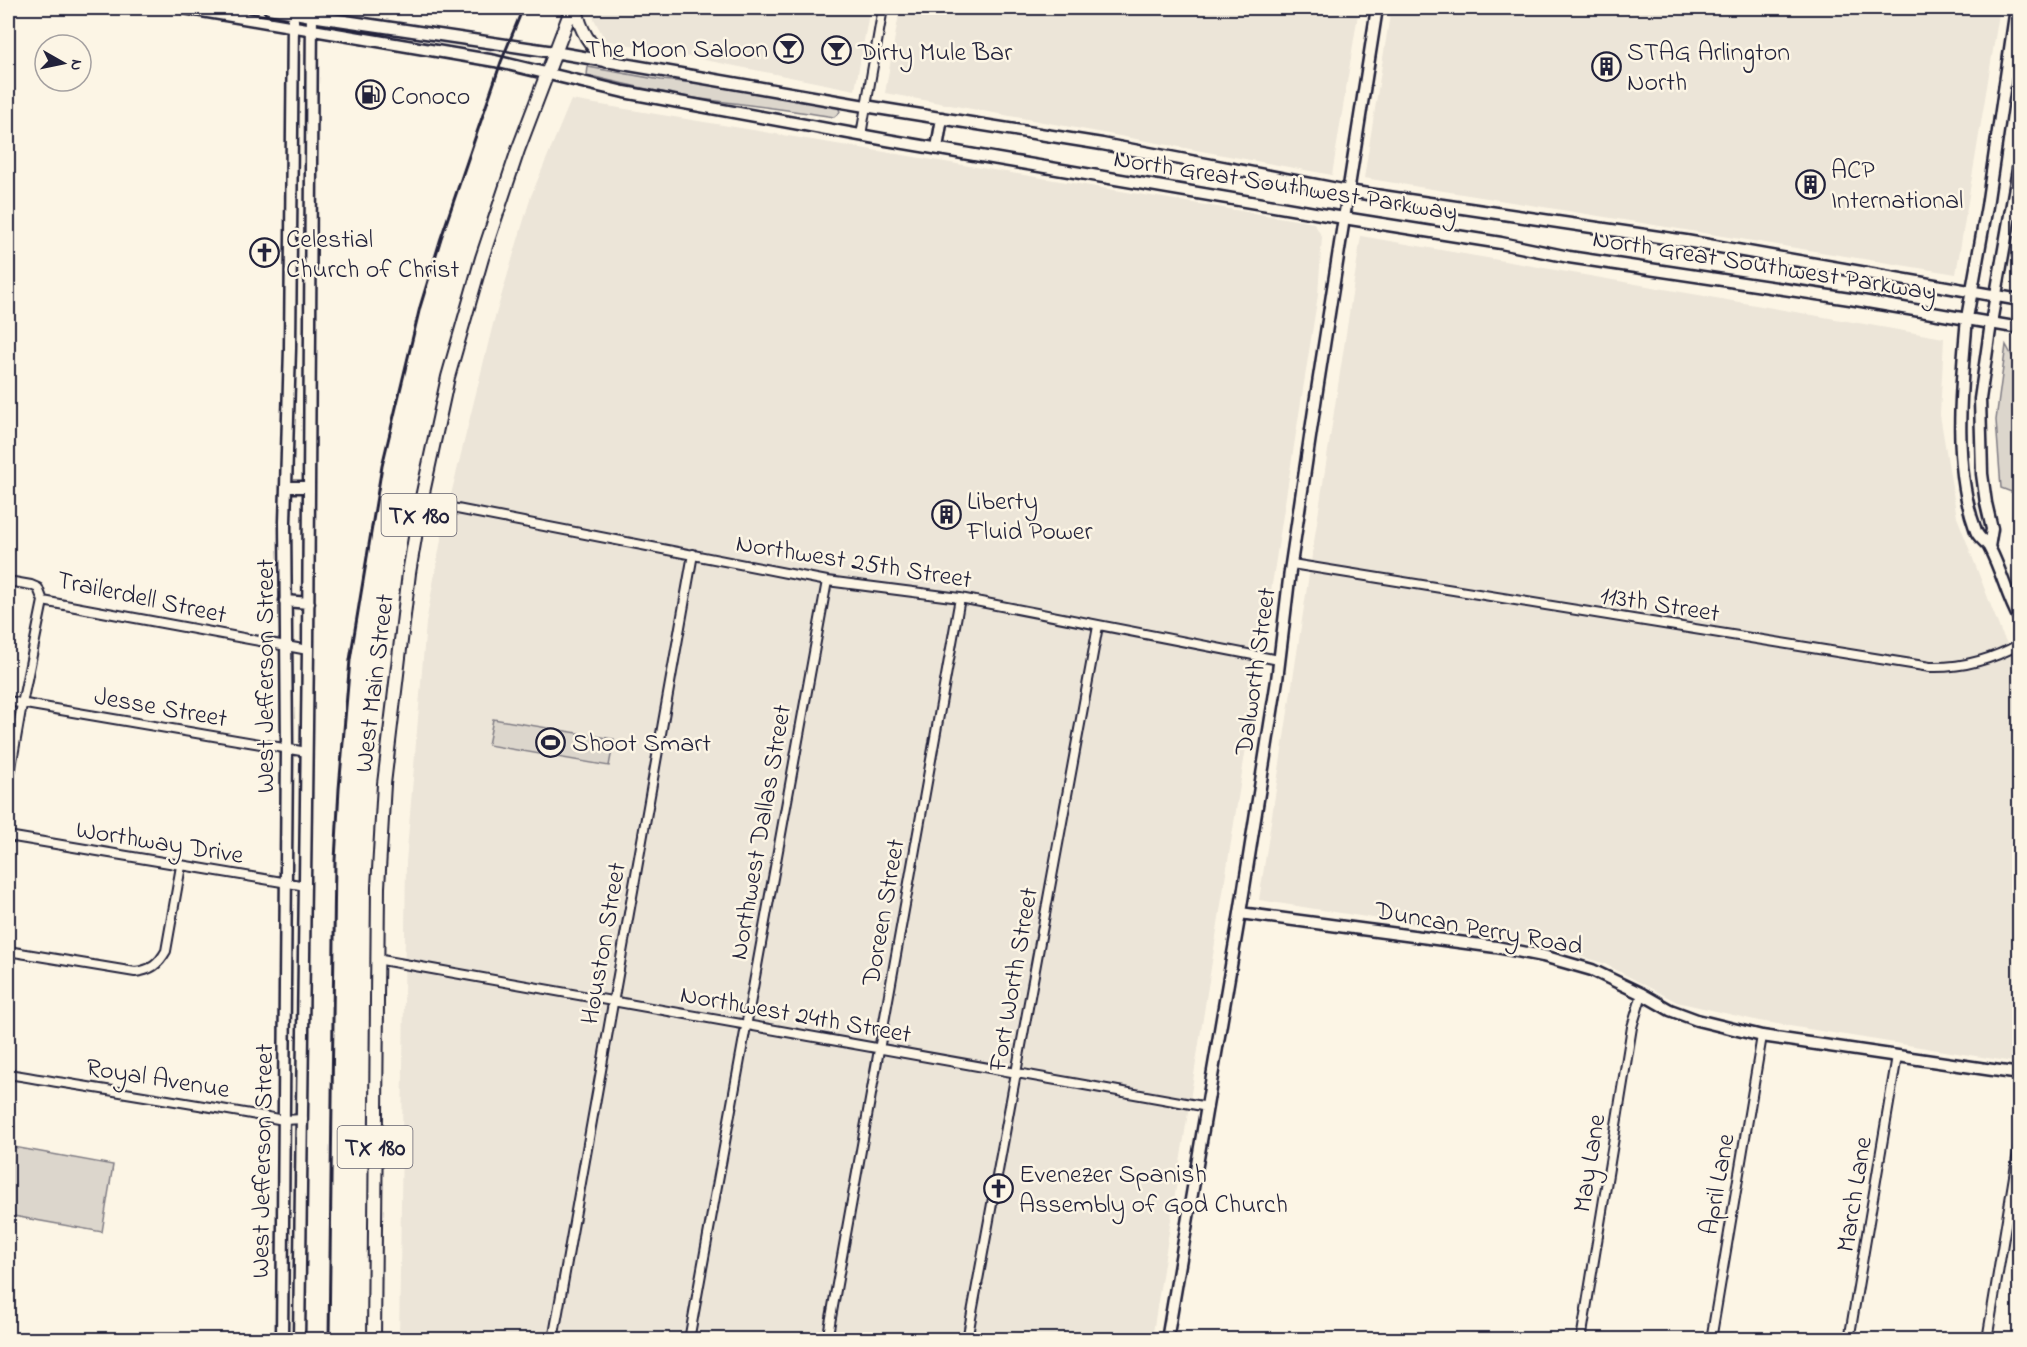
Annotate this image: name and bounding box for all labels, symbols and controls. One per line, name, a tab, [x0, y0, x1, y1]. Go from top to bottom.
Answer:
place label: The Moon Saloon	[586, 32, 768, 70]
bar icon: The Moon Saloon	[773, 32, 805, 64]
north arrow	[33, 33, 93, 93]
bar icon: Dirty Mule Bar	[821, 35, 853, 67]
place label: Dirty Mule Bar	[857, 35, 1013, 73]
place label: STAG Arlington North	[1627, 35, 1790, 103]
building icon: STAG Arlington North	[1590, 50, 1622, 82]
text: N	[63, 58, 89, 72]
fuel station icon: Conoco	[354, 79, 386, 111]
place label: Conoco	[391, 79, 470, 117]
street label: North Great Southwest Parkway	[1111, 141, 1460, 233]
place label: ACP International	[1831, 153, 1963, 221]
building icon: ACP International	[1794, 168, 1826, 200]
street label: North Great Southwest Parkway	[1590, 221, 1939, 313]
place label: Celestial Church of Christ	[286, 222, 460, 290]
church icon: Celestial Church of Christ	[249, 237, 281, 269]
place label: Liberty Fluid Power	[966, 484, 1094, 552]
road number: TX 180	[382, 494, 456, 536]
building icon: Liberty Fluid Power	[930, 499, 962, 531]
street label: Northwest 25th Street	[733, 526, 974, 600]
street label: West Jefferson Street	[248, 558, 286, 793]
street label: Trailerdell Street	[53, 562, 230, 636]
street label: 113th Street	[1597, 578, 1722, 634]
street label: Dalworth Street	[1226, 585, 1288, 759]
street label: West Main Street	[346, 592, 406, 775]
street label: Jesse Street	[91, 679, 230, 739]
street label: Northwest Dallas Street	[721, 702, 803, 963]
sports icon: Shoot Smart	[535, 726, 567, 758]
place label: Shoot Smart	[572, 726, 711, 764]
street label: Worthway Drive	[73, 812, 246, 876]
street label: Doreen Street	[853, 836, 917, 990]
street label: Houston Street	[572, 859, 638, 1027]
street label: Fort Worth Street	[980, 884, 1050, 1075]
street label: Duncan Perry Road	[1371, 893, 1586, 967]
street label: Northwest 24th Street	[677, 977, 914, 1055]
street label: West Jefferson Street	[243, 1043, 285, 1279]
street label: Royal Avenue	[83, 1050, 232, 1110]
street label: May Lane	[1564, 1111, 1618, 1215]
road number: TX 180	[338, 1126, 412, 1168]
street label: April Lane	[1691, 1131, 1747, 1238]
street label: March Lane	[1828, 1134, 1884, 1255]
place label: Evenezer Spanish Assembly of God Church	[1019, 1157, 1288, 1225]
church icon: Evenezer Spanish Assembly of God Church	[982, 1172, 1014, 1204]

